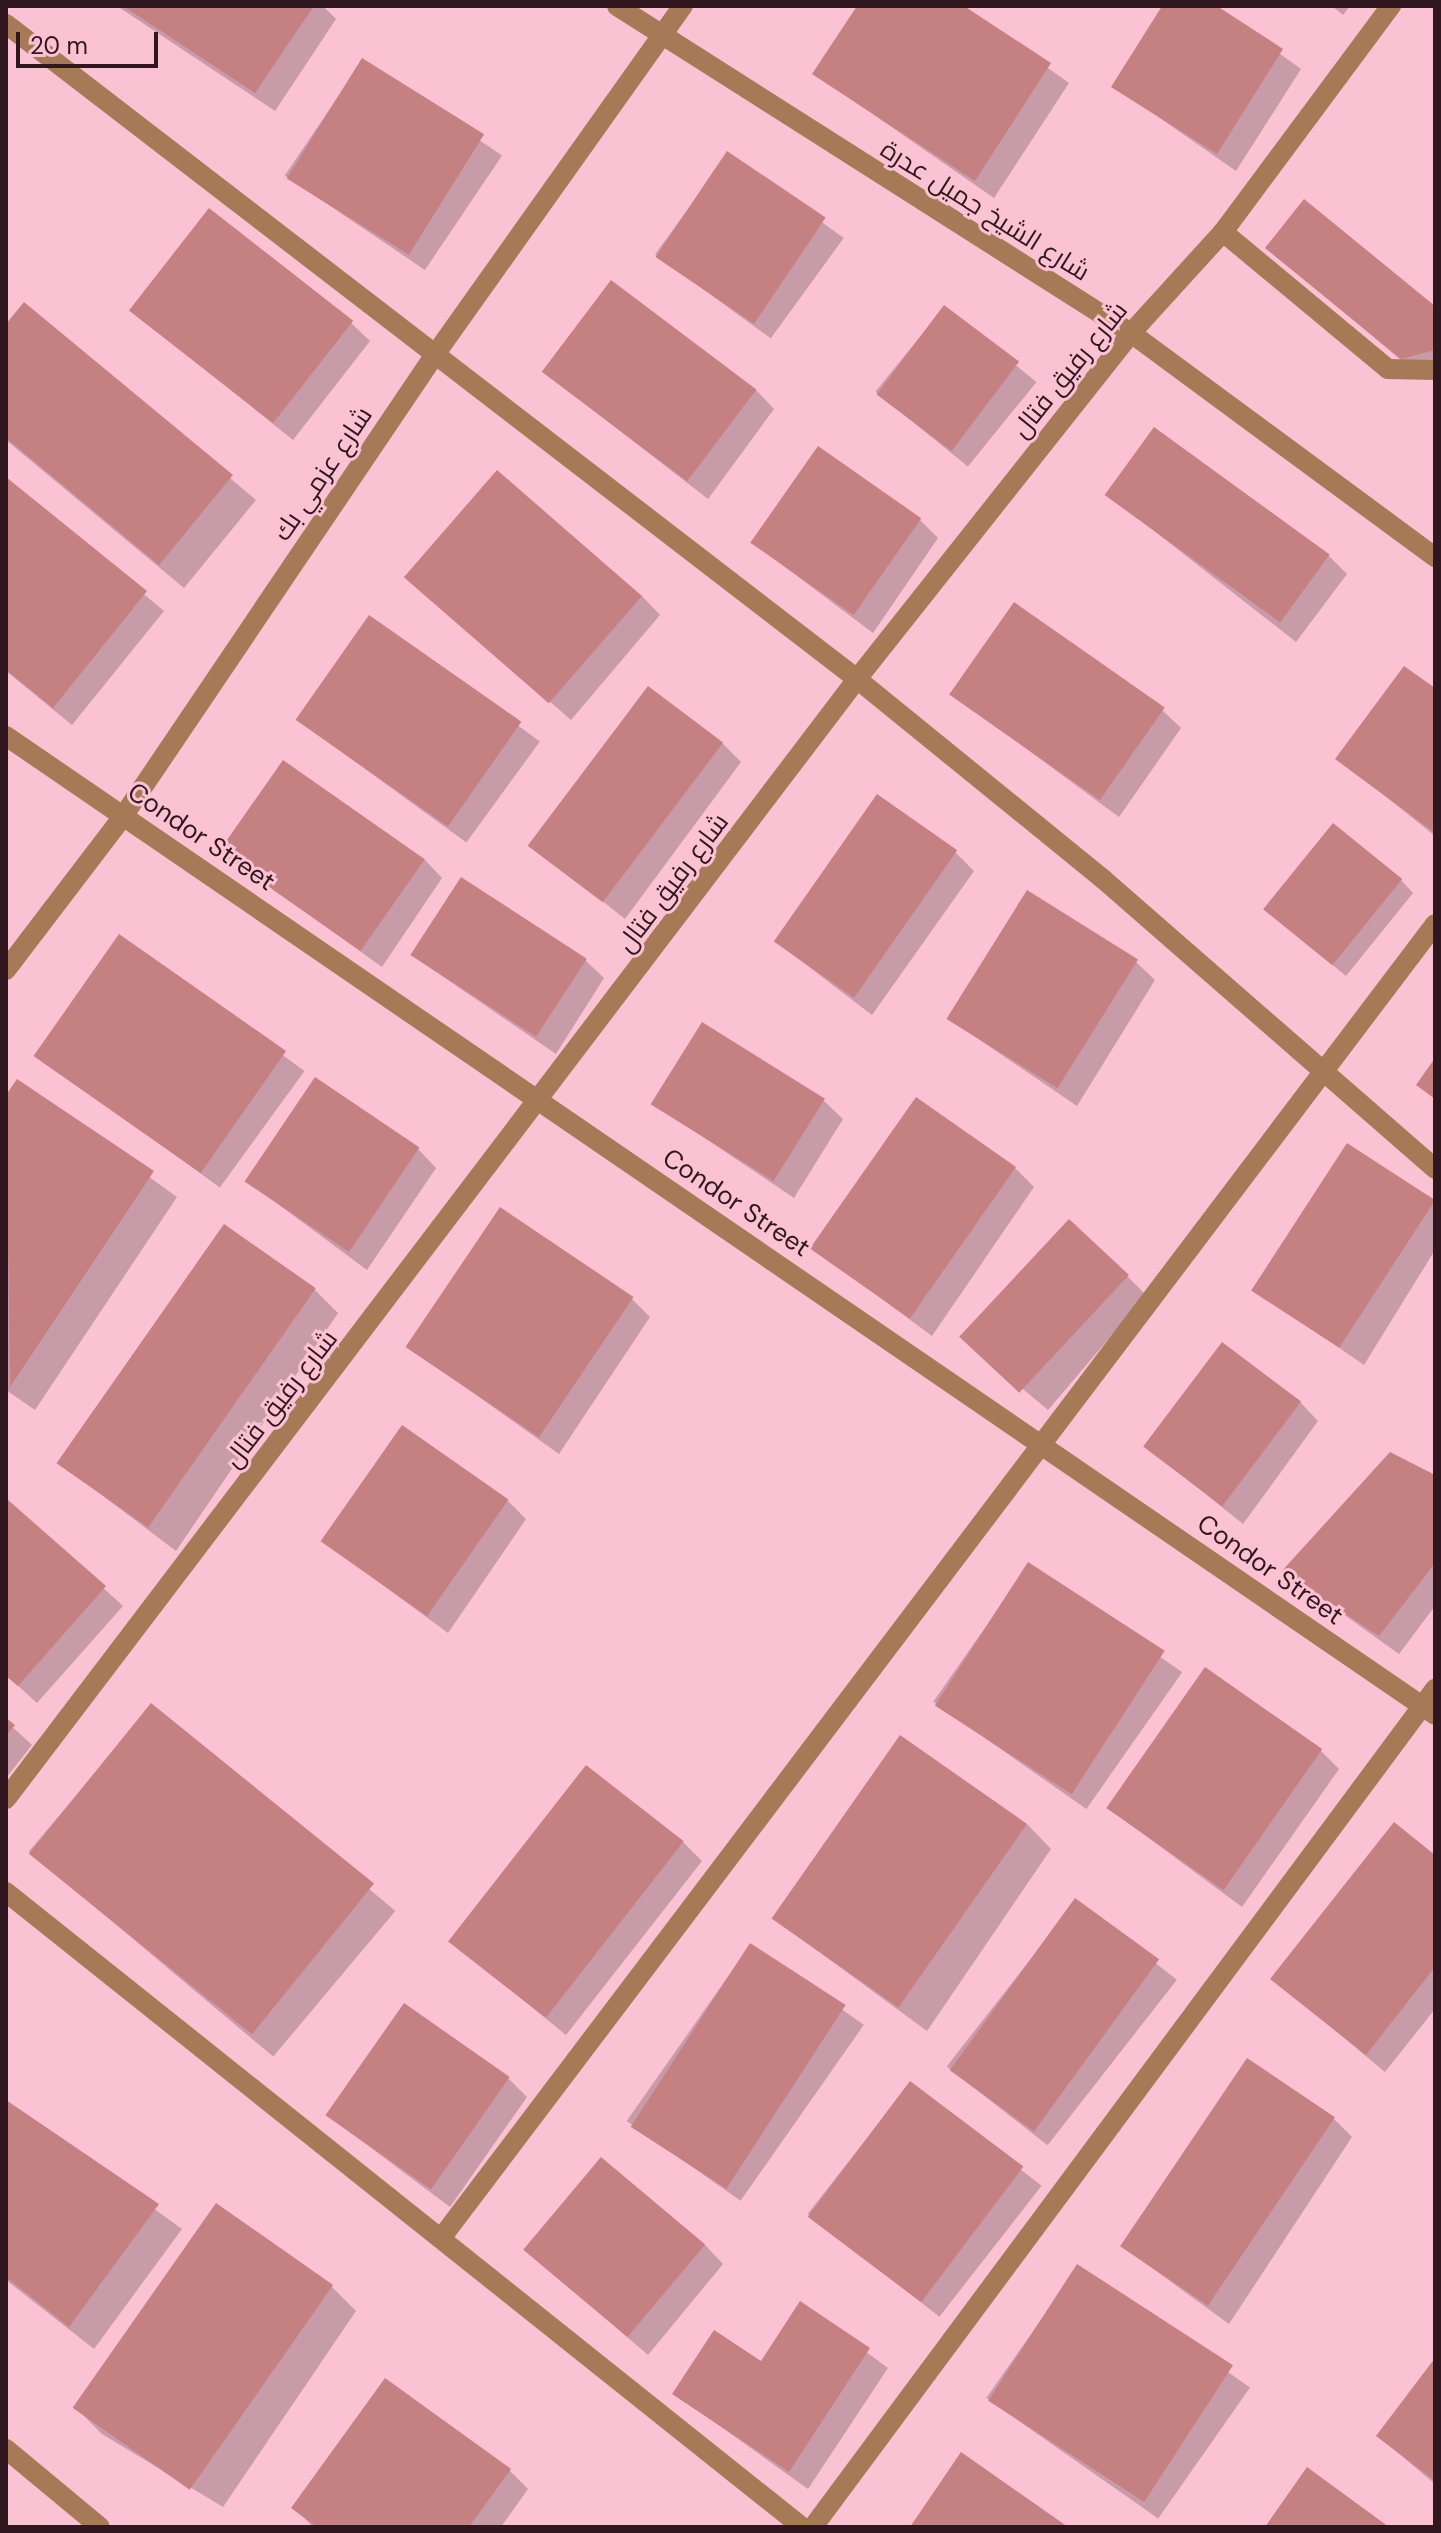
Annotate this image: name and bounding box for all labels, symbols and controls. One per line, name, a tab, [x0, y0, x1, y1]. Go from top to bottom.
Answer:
scale bar	[20, 16, 162, 66]
text: 20 m	[30, 30, 88, 61]
street label: شارع الشيخ جميل عدرة	[875, 134, 1095, 288]
street label: شارع رفيق فتال	[1006, 296, 1134, 444]
street label: شارع عزمي بك	[267, 401, 379, 547]
street label: Condor Street	[121, 776, 281, 898]
street label: شارع رفيق فتال	[611, 807, 735, 959]
street label: Condor Street	[656, 1142, 816, 1264]
street label: شارع رفيق فتال	[218, 1324, 344, 1474]
street label: Condor Street	[1191, 1508, 1349, 1632]

